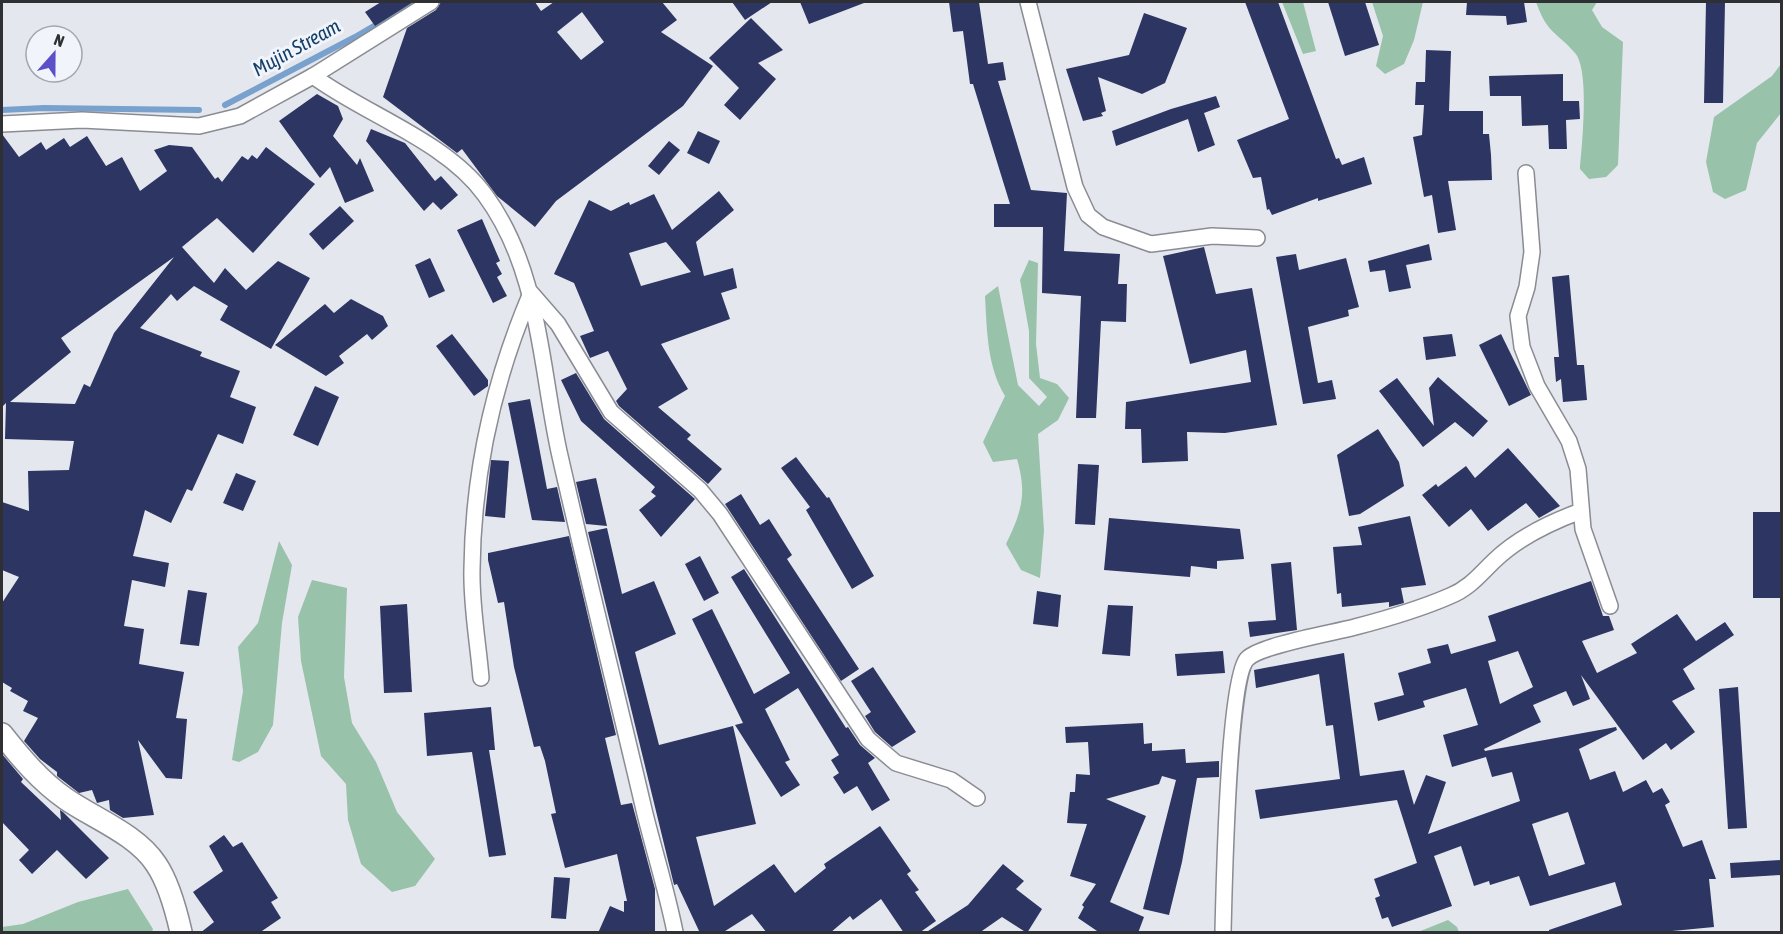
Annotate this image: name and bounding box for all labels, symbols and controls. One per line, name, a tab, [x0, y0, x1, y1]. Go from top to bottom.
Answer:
water label: Mujin Stream	[248, 14, 344, 80]
north arrow	[24, 24, 84, 84]
text: N	[52, 30, 67, 50]

